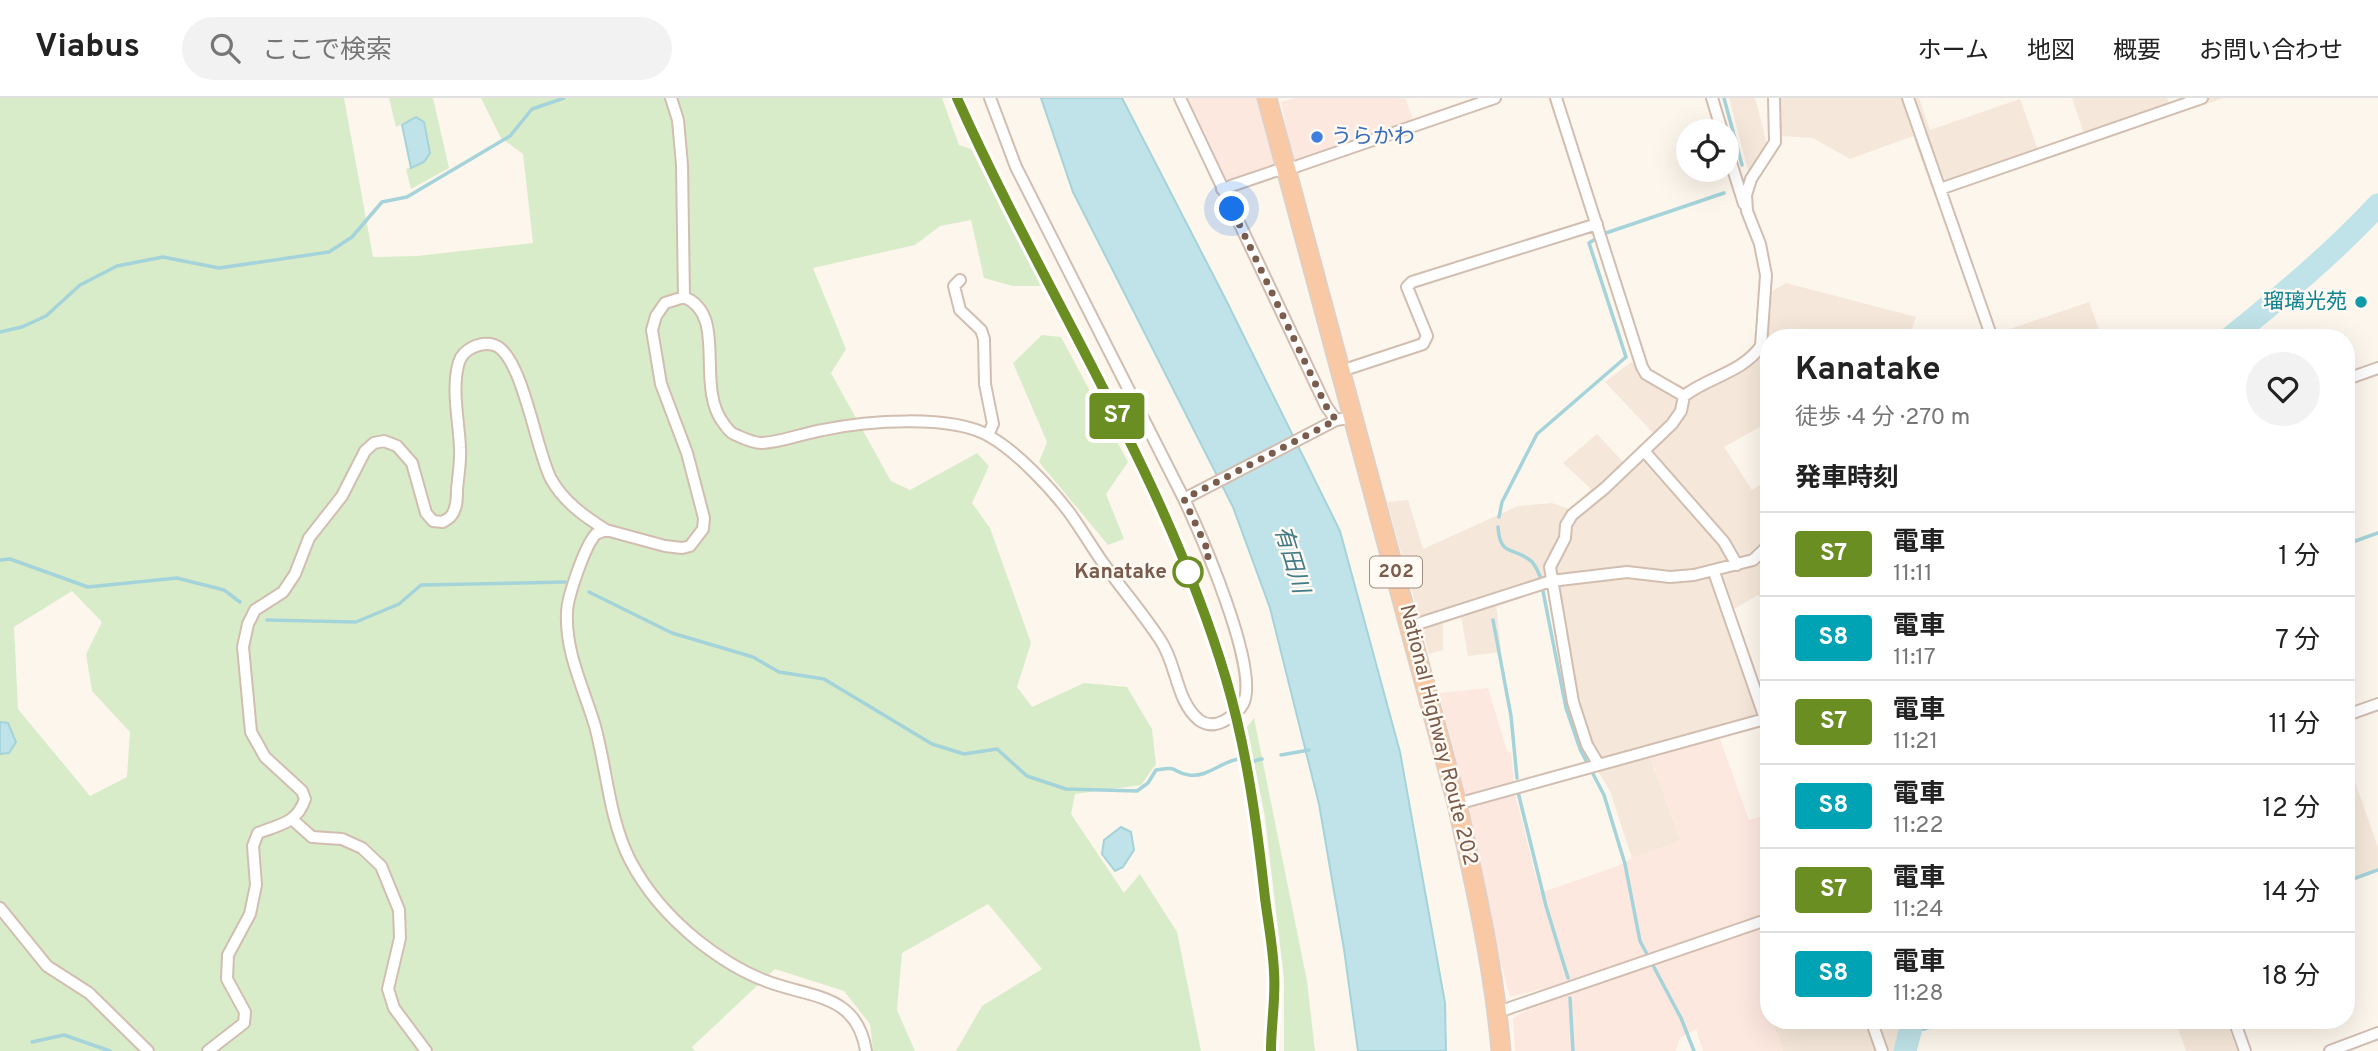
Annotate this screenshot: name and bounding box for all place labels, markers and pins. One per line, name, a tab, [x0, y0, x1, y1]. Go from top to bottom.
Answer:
place label: うらかわ	[1331, 124, 1415, 151]
marker: うらかわ	[1309, 129, 1325, 145]
place label: 瑠璃光苑	[2263, 289, 2347, 316]
marker: 瑠璃光苑	[2353, 294, 2369, 310]
marker: Kanatake	[1173, 557, 1203, 587]
place label: Kanatake	[1074, 559, 1167, 586]

